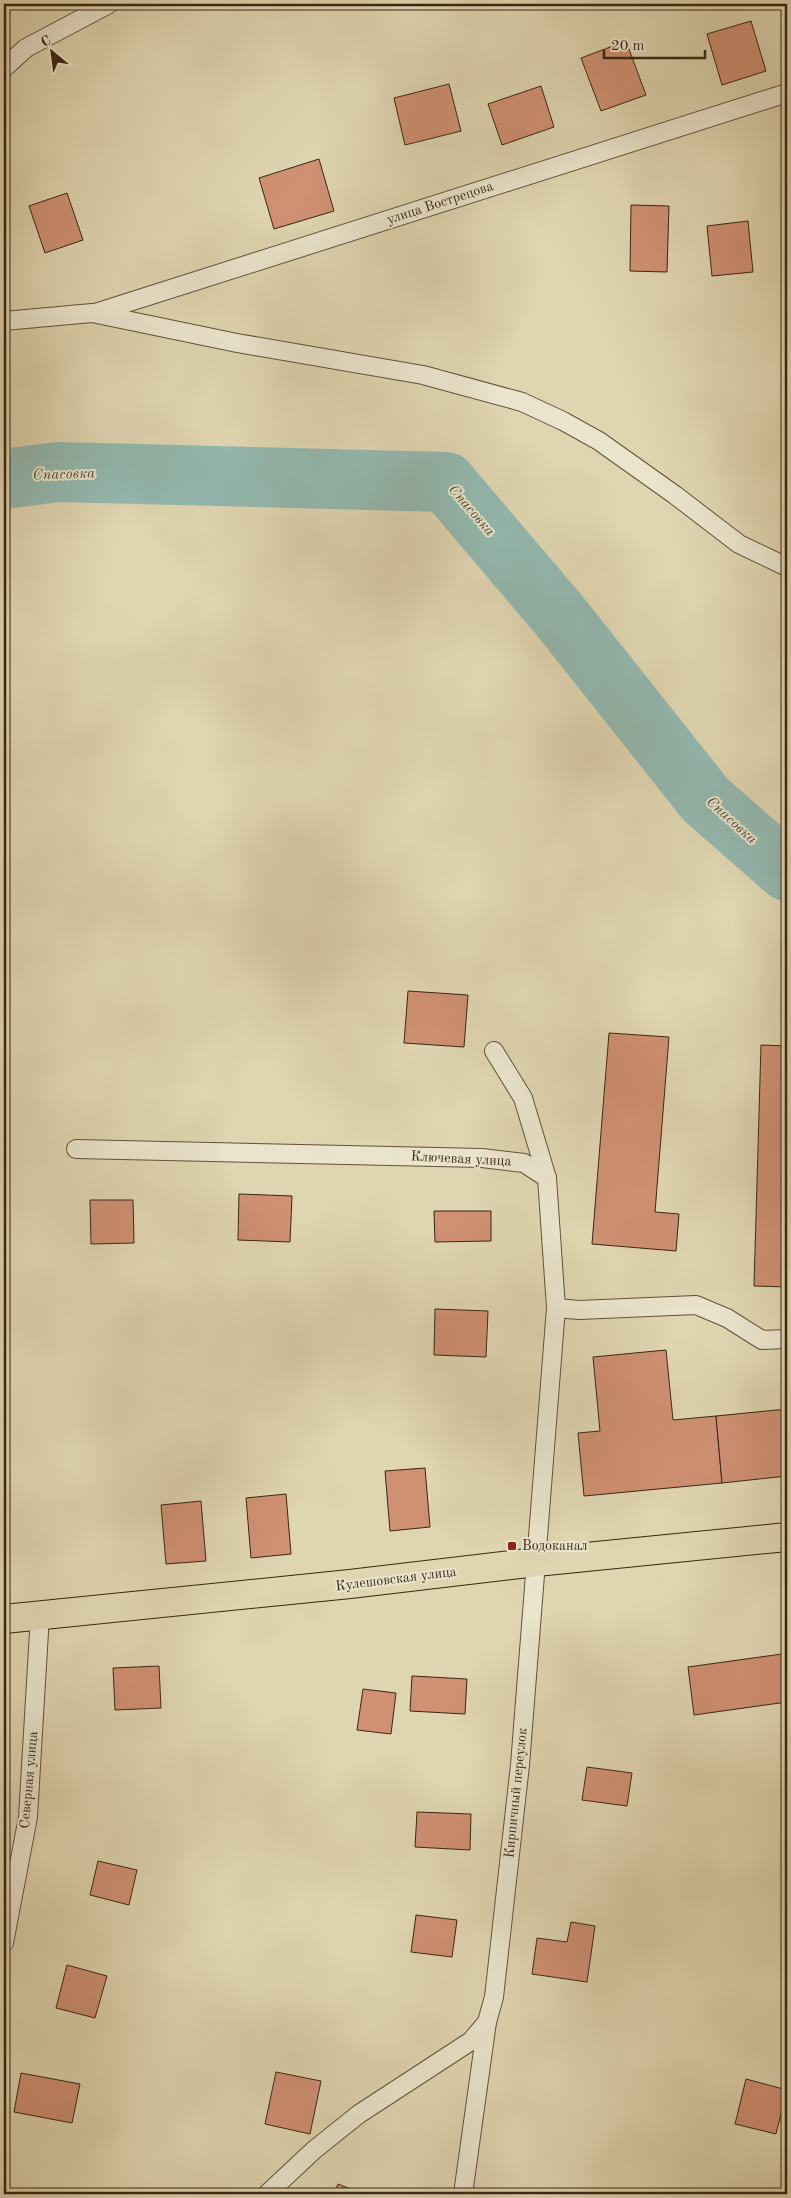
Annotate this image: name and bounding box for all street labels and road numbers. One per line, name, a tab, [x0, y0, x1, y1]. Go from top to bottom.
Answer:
street label: улица Вострецова	[385, 179, 495, 227]
street label: Ключевая улица	[410, 1149, 512, 1169]
street label: Кулешовская улица	[335, 1565, 457, 1593]
street label: Кирпичный переулок	[502, 1727, 530, 1859]
street label: Северная улица	[18, 1731, 40, 1829]

